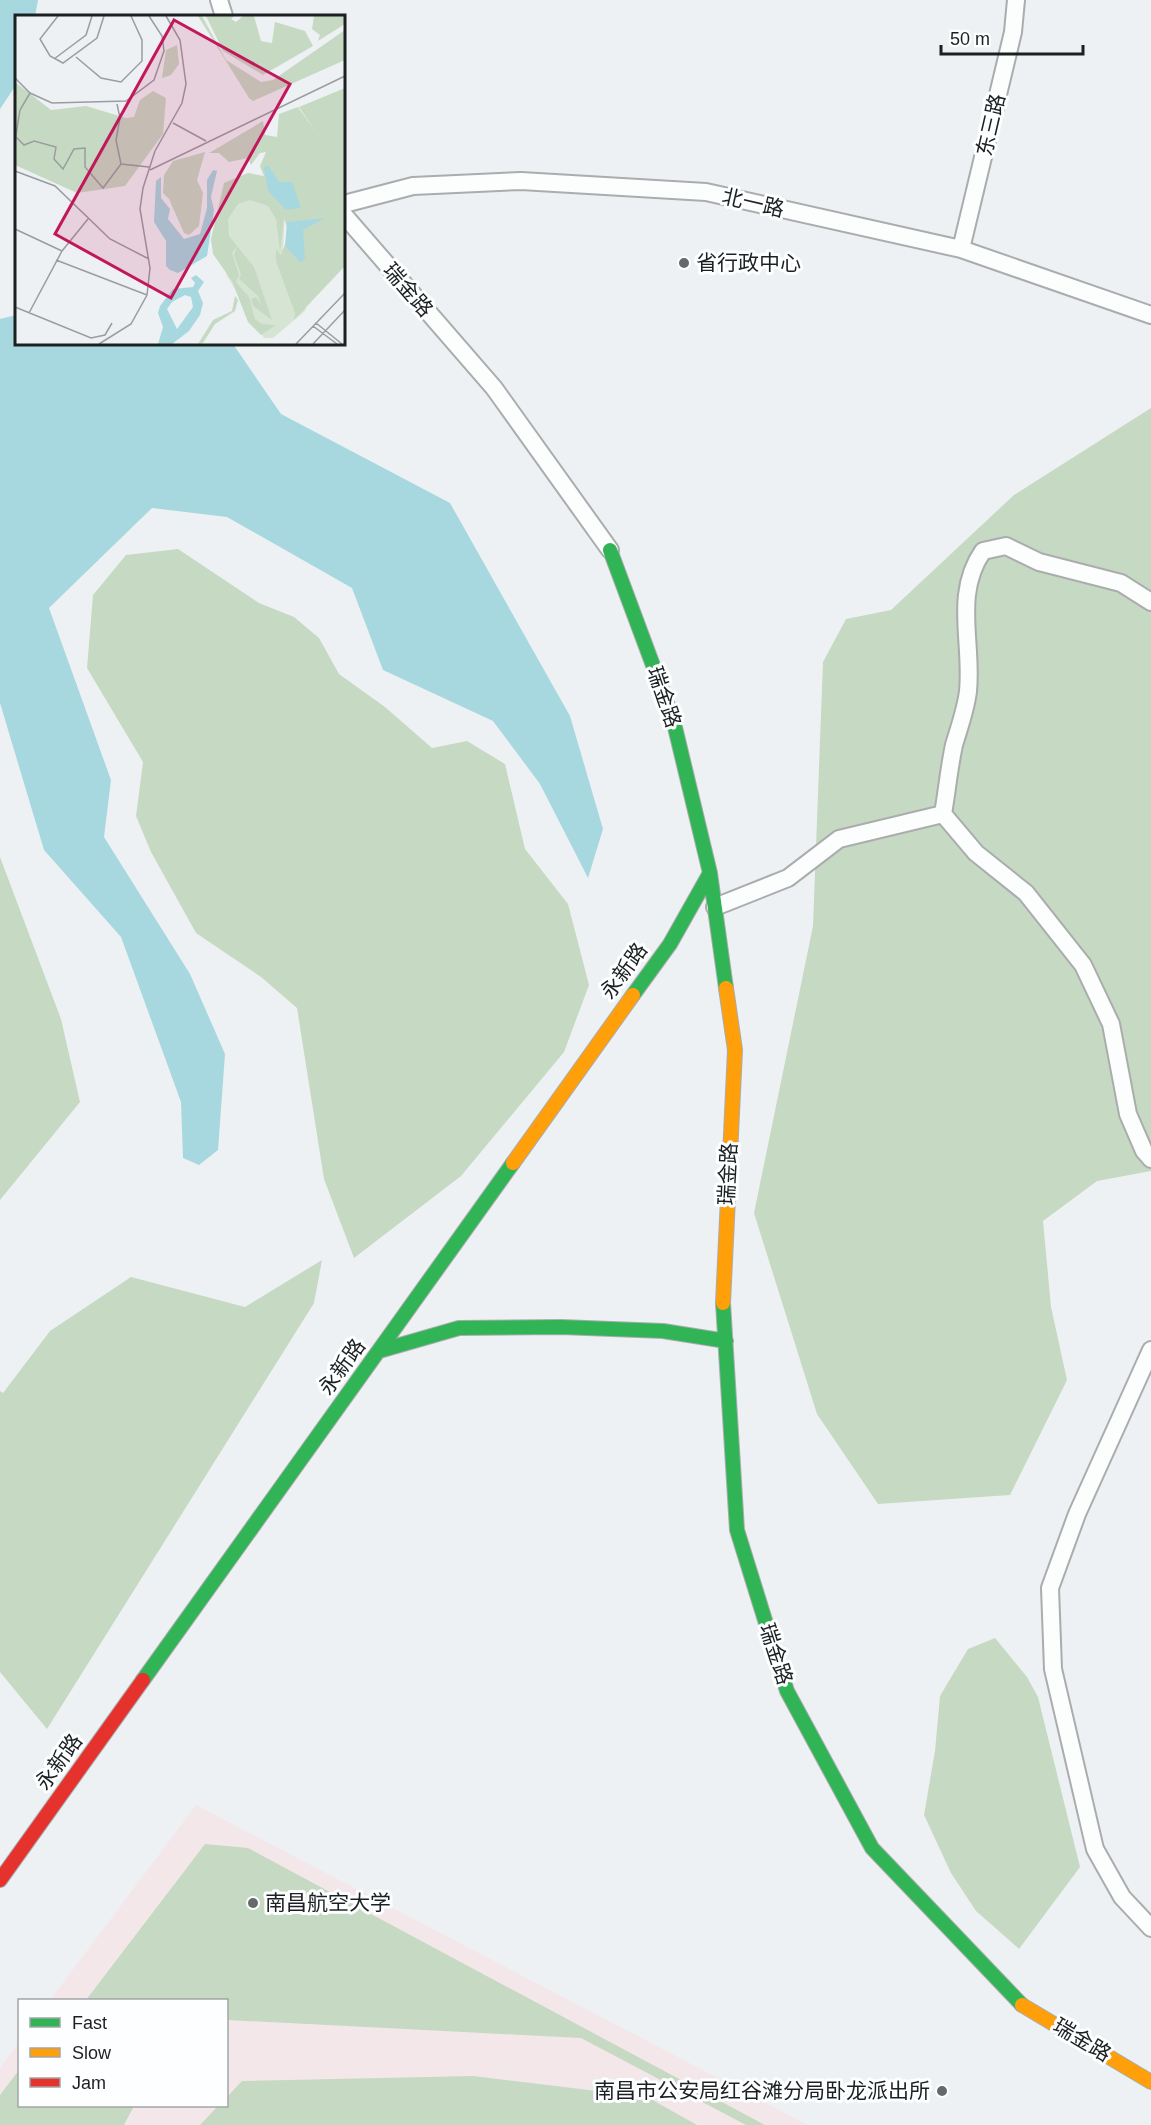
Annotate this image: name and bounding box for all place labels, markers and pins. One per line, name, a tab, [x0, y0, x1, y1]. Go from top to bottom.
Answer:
place label: 省行政中心	[696, 251, 801, 274]
marker: 省行政中心	[677, 256, 691, 270]
place label: 南昌航空大学	[265, 1891, 391, 1914]
marker: 南昌航空大学	[246, 1896, 260, 1910]
place label: 南昌市公安局红谷滩分局卧龙派出所	[594, 2079, 930, 2102]
marker: 南昌市公安局红谷滩分局卧龙派出所	[935, 2084, 949, 2098]

